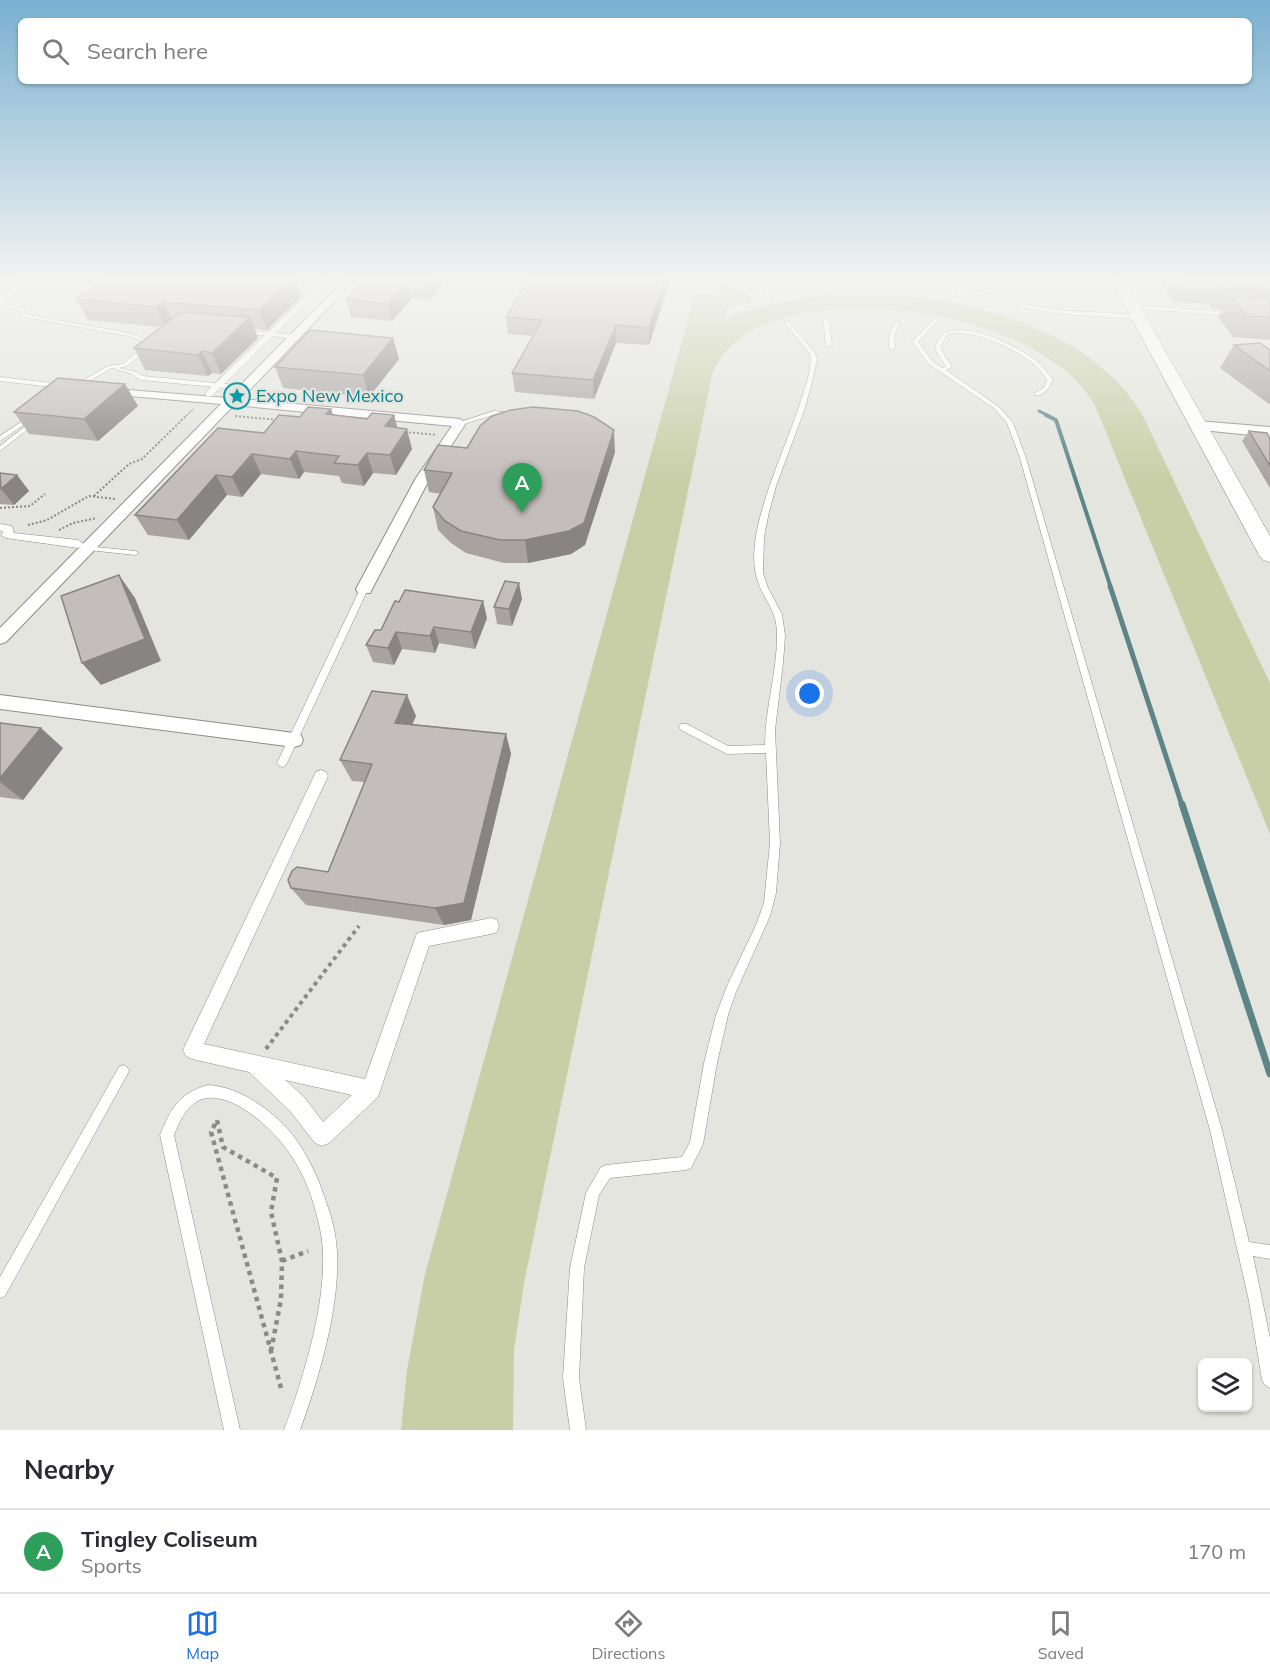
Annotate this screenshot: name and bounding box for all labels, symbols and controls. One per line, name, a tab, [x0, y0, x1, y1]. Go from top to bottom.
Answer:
search box	[18, 18, 1252, 84]
icon: search	[39, 35, 72, 68]
text: Search here	[87, 37, 208, 65]
place icon: Expo New Mexico	[222, 381, 252, 411]
place label: Expo New Mexico	[256, 384, 404, 407]
pin: A	[502, 464, 542, 513]
your location	[795, 679, 824, 708]
map controls	[1198, 1358, 1252, 1412]
button: layers	[1198, 1358, 1252, 1412]
text: Nearby	[24, 1453, 114, 1486]
text: Tingley Coliseum	[81, 1525, 258, 1553]
text: A	[36, 1539, 51, 1564]
text: 170 m	[1187, 1539, 1246, 1564]
text: Sports	[81, 1553, 142, 1578]
tab: Map	[186, 1607, 219, 1663]
tab: Directions	[591, 1607, 665, 1663]
tab: Saved	[1038, 1607, 1084, 1663]

